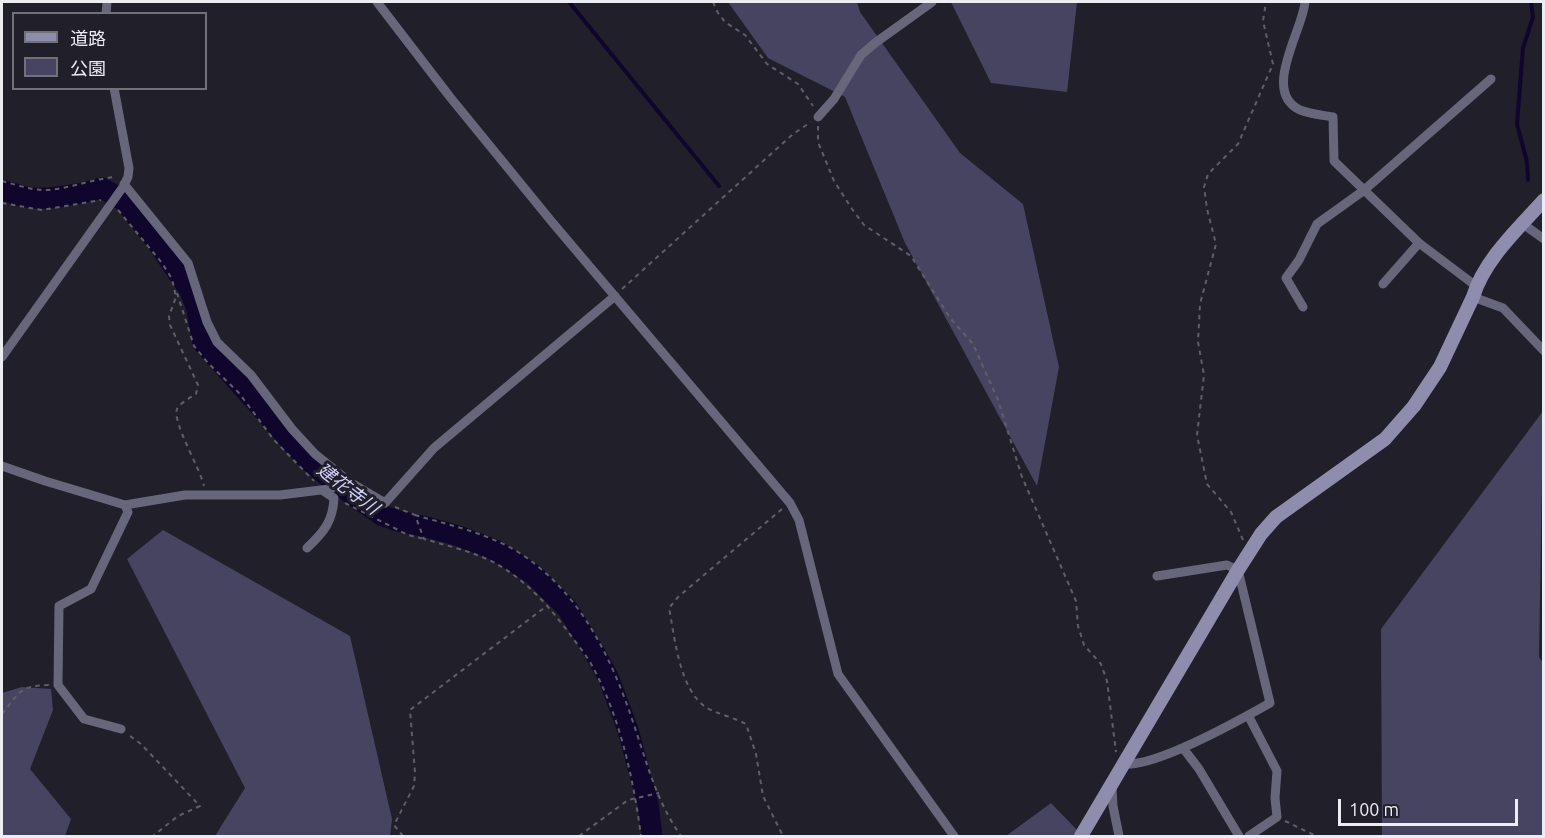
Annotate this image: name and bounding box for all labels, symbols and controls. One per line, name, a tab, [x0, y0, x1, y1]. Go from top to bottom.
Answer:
legend	[12, 12, 207, 90]
text: 道路	[70, 28, 106, 48]
text: 公園	[70, 58, 106, 78]
water label: 建花寺川	[313, 459, 383, 519]
scale bar	[1341, 787, 1521, 825]
text: 100 m	[1349, 799, 1399, 819]

